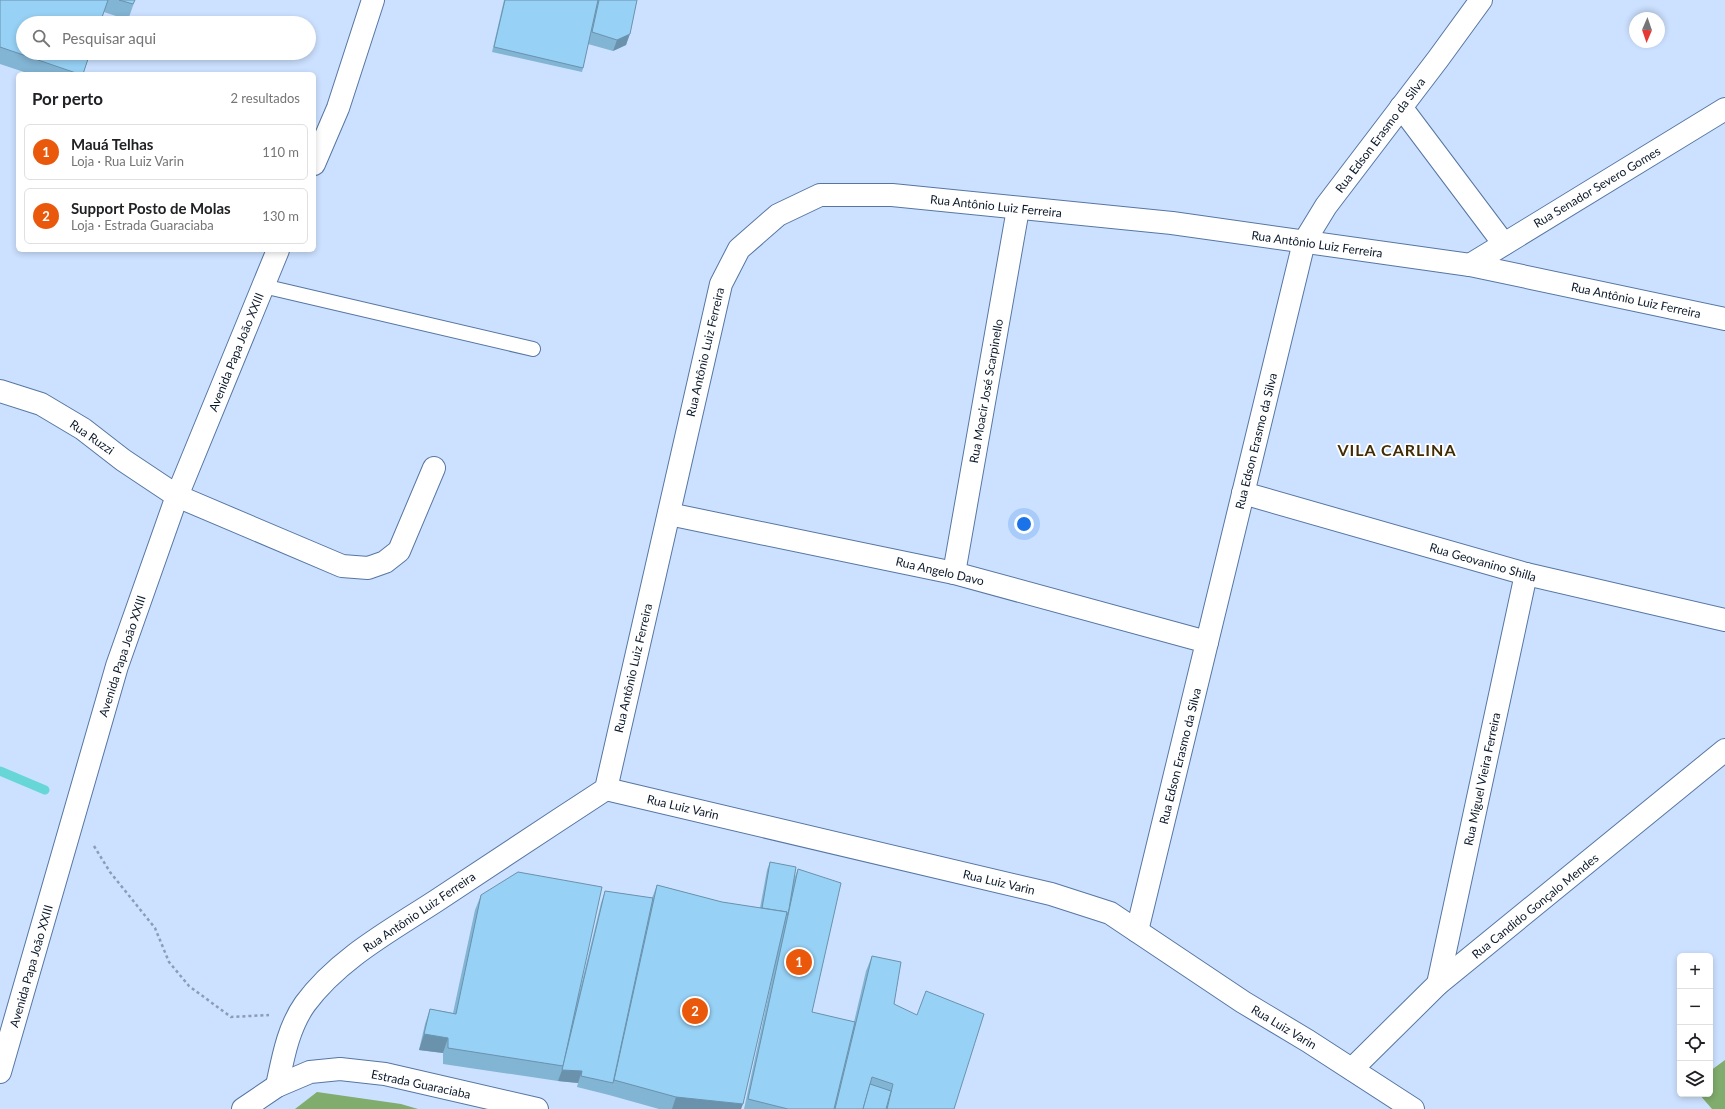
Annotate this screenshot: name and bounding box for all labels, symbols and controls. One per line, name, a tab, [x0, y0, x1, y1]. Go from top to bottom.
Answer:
north arrow	[1629, 12, 1665, 48]
search box	[16, 16, 316, 60]
icon: search	[30, 27, 52, 49]
text: Pesquisar aqui	[62, 29, 156, 47]
street label: Rua Edson Erasmo da Silva	[1332, 75, 1428, 195]
text: Por perto	[32, 88, 103, 109]
text: 2 resultados	[230, 90, 300, 106]
text: Mauá Telhas	[71, 135, 153, 153]
street label: Rua Senador Severo Gomes	[1531, 143, 1663, 231]
text: 1	[42, 144, 50, 160]
text: 110 m	[262, 144, 299, 160]
text: Loja · Rua Luiz Varin	[71, 153, 184, 169]
street label: Rua Antônio Luiz Ferreira	[929, 192, 1063, 220]
text: Support Posto de Molas	[71, 199, 231, 217]
text: 2	[42, 208, 50, 224]
text: 130 m	[262, 208, 299, 224]
text: Loja · Estrada Guaraciaba	[71, 217, 214, 233]
street label: Rua Antônio Luiz Ferreira	[1250, 227, 1384, 261]
street label: Rua Antônio Luiz Ferreira	[1570, 279, 1702, 321]
street label: Rua Antônio Luiz Ferreira	[683, 286, 727, 418]
street label: Avenida Papa João XXIII	[205, 290, 267, 414]
street label: Rua Moacir José Scarpinello	[966, 318, 1006, 464]
street label: Rua Edson Erasmo da Silva	[1232, 371, 1280, 511]
street label: Rua Ruzzi	[67, 416, 117, 458]
district label: VILA CARLINA	[1336, 440, 1457, 459]
your location	[1014, 514, 1034, 534]
street label: Rua Geovanino Shilla	[1428, 540, 1538, 584]
street label: Rua Angelo Davo	[894, 554, 986, 588]
street label: Avenida Papa João XXIII	[95, 593, 149, 719]
street label: Rua Antônio Luiz Ferreira	[611, 602, 655, 734]
street label: Rua Edson Erasmo da Silva	[1156, 686, 1204, 826]
street label: Rua Miguel Vieira Ferreira	[1461, 711, 1503, 847]
street label: Rua Luiz Varin	[645, 791, 721, 823]
street label: Rua Candido Gonçalo Mendes	[1469, 850, 1601, 962]
street label: Rua Luiz Varin	[961, 866, 1037, 898]
street label: Rua Antônio Luiz Ferreira	[360, 869, 478, 955]
street label: Avenida Papa João XXIII	[6, 903, 56, 1029]
pin: 1	[786, 947, 812, 977]
map controls	[1677, 953, 1713, 1097]
button: +	[1677, 953, 1713, 989]
button: −	[1677, 989, 1713, 1025]
pin: 2	[682, 996, 708, 1026]
street label: Rua Luiz Varin	[1249, 1002, 1319, 1052]
button: locate	[1677, 1025, 1713, 1061]
button: layers	[1677, 1061, 1713, 1097]
street label: Estrada Guaraciaba	[370, 1066, 472, 1102]

